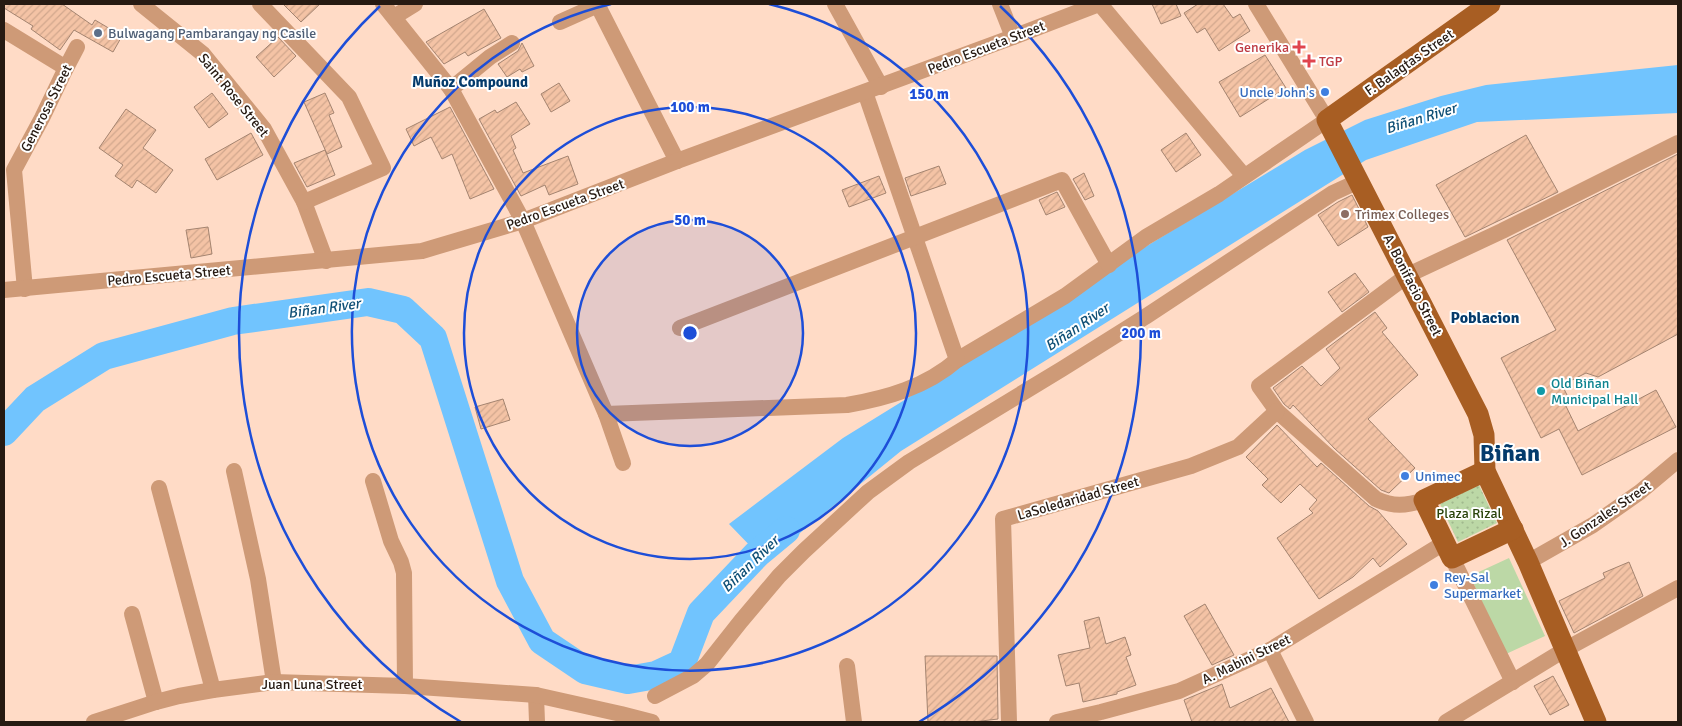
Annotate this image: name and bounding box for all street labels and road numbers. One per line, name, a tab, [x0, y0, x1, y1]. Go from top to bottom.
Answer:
street label: Pedro Escueta Street	[925, 17, 1047, 78]
street label: F. Balagtas Street	[1362, 25, 1457, 99]
street label: Saint Rose Street	[195, 50, 273, 141]
street label: Generosa Street	[17, 62, 76, 155]
street label: Pedro Escueta Street	[504, 175, 626, 234]
street label: A. Bonifacio Street	[1380, 231, 1446, 339]
street label: Pedro Escueta Street	[106, 262, 232, 289]
street label: LaSoledaridad Street	[1015, 473, 1141, 524]
street label: J. Gonzales Street	[1556, 478, 1654, 551]
street label: A. Mabini Street	[1199, 631, 1293, 688]
street label: Juan Luna Street	[262, 676, 362, 693]

